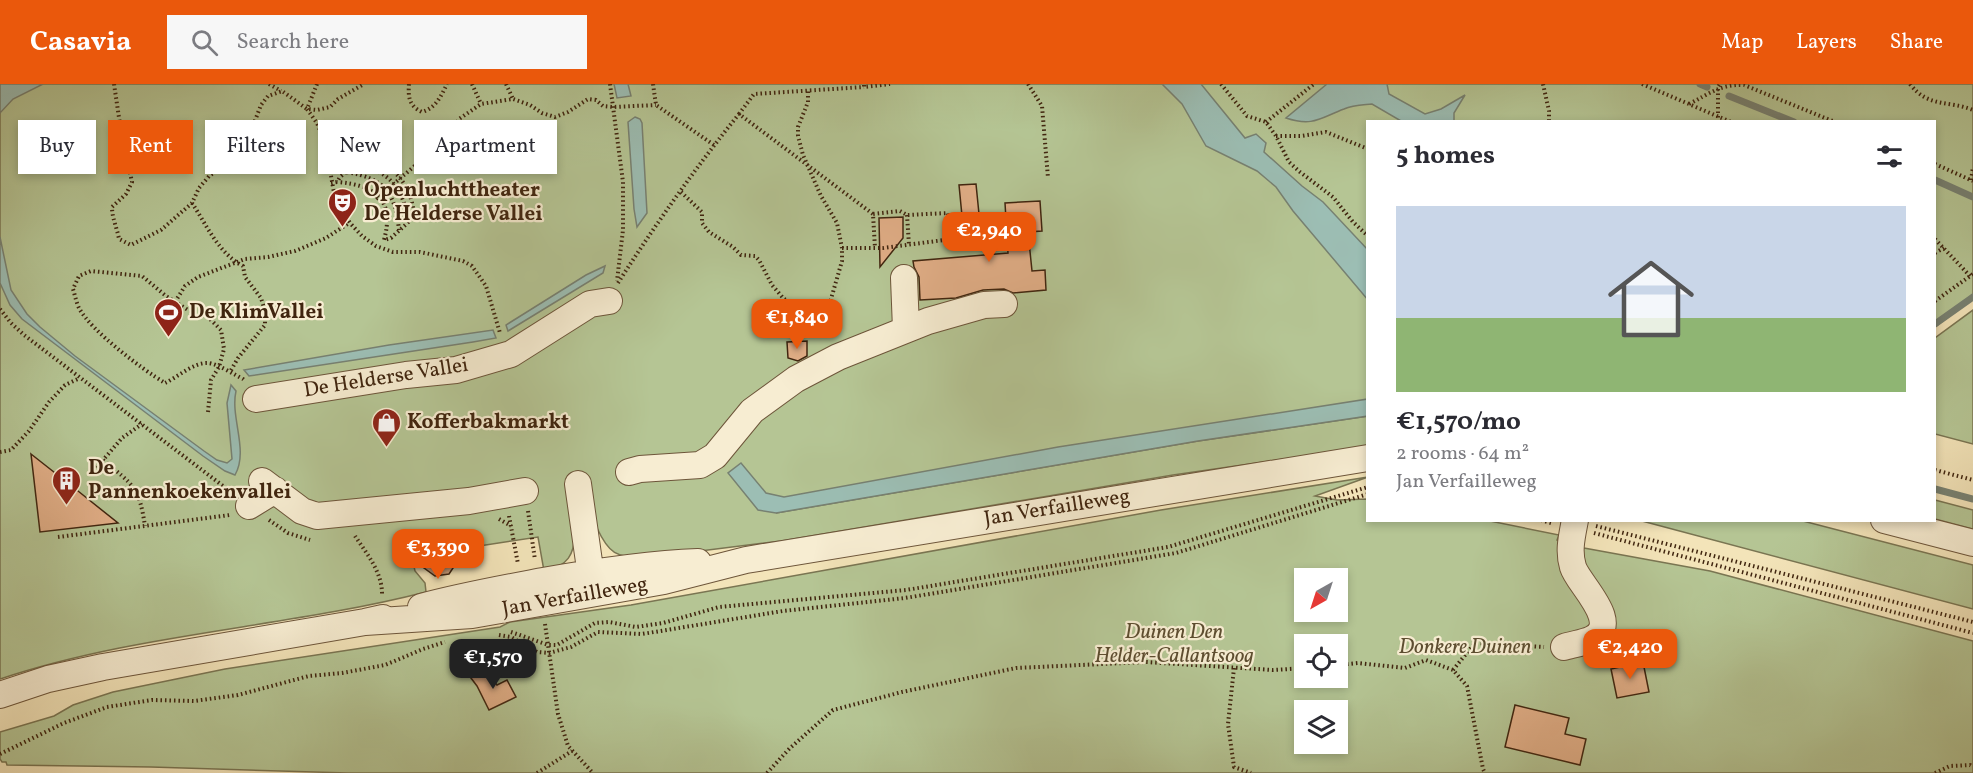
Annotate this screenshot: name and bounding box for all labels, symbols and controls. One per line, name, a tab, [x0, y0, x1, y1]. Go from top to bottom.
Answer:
search box	[167, 15, 587, 69]
text: Casavia	[30, 23, 131, 62]
icon: search	[188, 26, 221, 59]
text: Search here	[236, 27, 349, 58]
text: Map	[1721, 28, 1763, 57]
text: Layers	[1796, 28, 1857, 57]
text: Share	[1890, 28, 1943, 57]
chip: Buy	[18, 120, 96, 174]
chip: Rent	[108, 120, 193, 174]
chip: Filters	[205, 120, 306, 174]
chip: New	[318, 120, 402, 174]
chip: Apartment	[414, 120, 557, 174]
text: 5 homes	[1396, 138, 1495, 174]
icon: filters	[1873, 140, 1906, 173]
place label: Openluchttheater De Helderse Vallei	[364, 176, 543, 229]
theatre icon: Openluchttheater De Helderse Vallei	[327, 186, 359, 228]
pin: €2,940	[940, 212, 1038, 263]
text: €2,940	[956, 217, 1022, 245]
icon: home	[1597, 245, 1705, 353]
sports icon: De KlimVallei	[152, 296, 184, 338]
place label: De KlimVallei	[189, 298, 324, 327]
pin: €1,840	[748, 299, 846, 350]
text: €1,840	[765, 304, 829, 332]
street label: De Helderse Vallei	[302, 351, 470, 405]
text: €1,570/mo	[1396, 404, 1521, 440]
shop icon: Kofferbakmarkt	[370, 406, 402, 448]
place label: Kofferbakmarkt	[407, 408, 569, 437]
text: 2 rooms · 64 m²	[1396, 440, 1529, 468]
place label: De Pannenkoekenvallei	[88, 454, 291, 507]
building icon: De Pannenkoekenvallei	[51, 464, 83, 506]
text: Jan Verfailleweg	[1396, 468, 1537, 496]
street label: Jan Verfailleweg	[982, 482, 1132, 534]
pin: €3,390	[389, 529, 487, 580]
text: €3,390	[406, 534, 470, 562]
north arrow	[1294, 568, 1348, 622]
map controls	[1294, 568, 1348, 754]
street label: Jan Verfailleweg	[500, 570, 650, 624]
park label: Duinen Den Helder-Callantsoog	[1094, 618, 1254, 671]
pin: €2,420	[1581, 629, 1679, 680]
park label: Donkere Duinen	[1399, 633, 1531, 662]
button: locate	[1294, 634, 1348, 688]
text: €2,420	[1597, 634, 1663, 662]
pin: €1,570	[444, 639, 542, 690]
text: €1,570	[463, 644, 523, 672]
button: layers	[1294, 700, 1348, 754]

